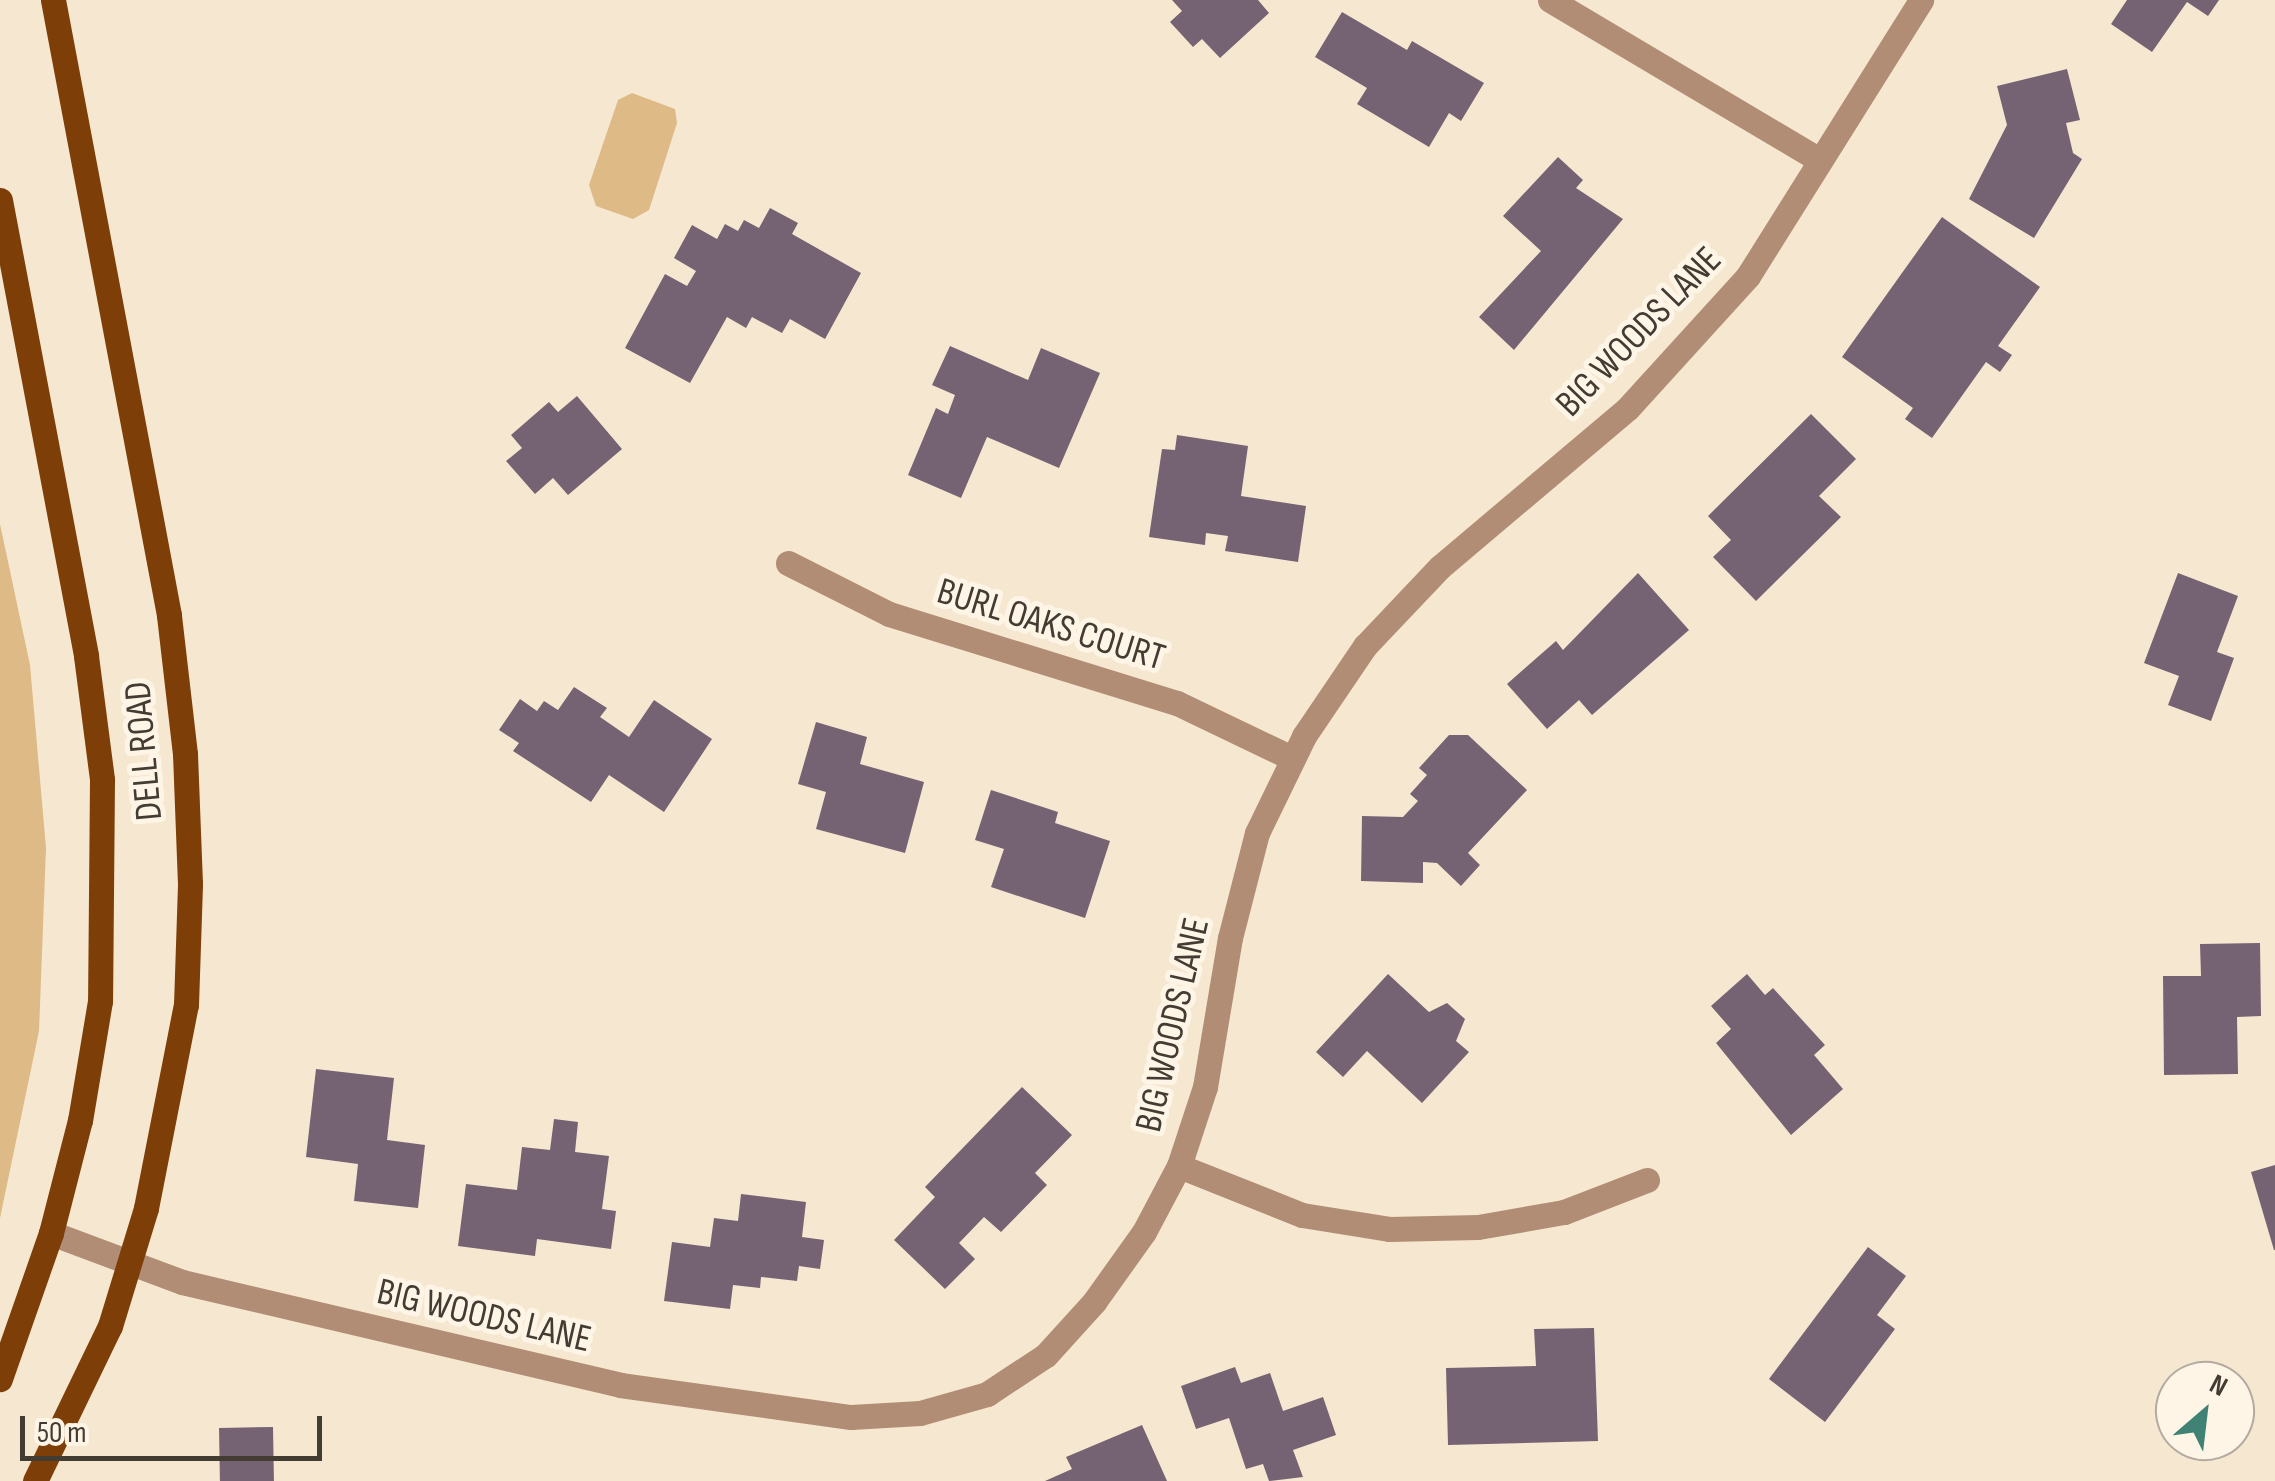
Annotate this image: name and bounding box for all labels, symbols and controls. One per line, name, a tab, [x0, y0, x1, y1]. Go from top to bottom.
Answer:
street label: BIG WOODS LANE	[1547, 238, 1731, 426]
street label: BURL OAKS COURT	[932, 569, 1170, 681]
street label: DELL ROAD	[115, 680, 173, 822]
street label: BIG WOODS LANE	[1126, 914, 1220, 1136]
street label: BIG WOODS LANE	[373, 1269, 595, 1363]
north arrow	[2155, 1361, 2255, 1461]
text: N	[2204, 1368, 2233, 1404]
scale bar	[25, 1396, 328, 1458]
text: 50 m	[37, 1415, 86, 1451]

